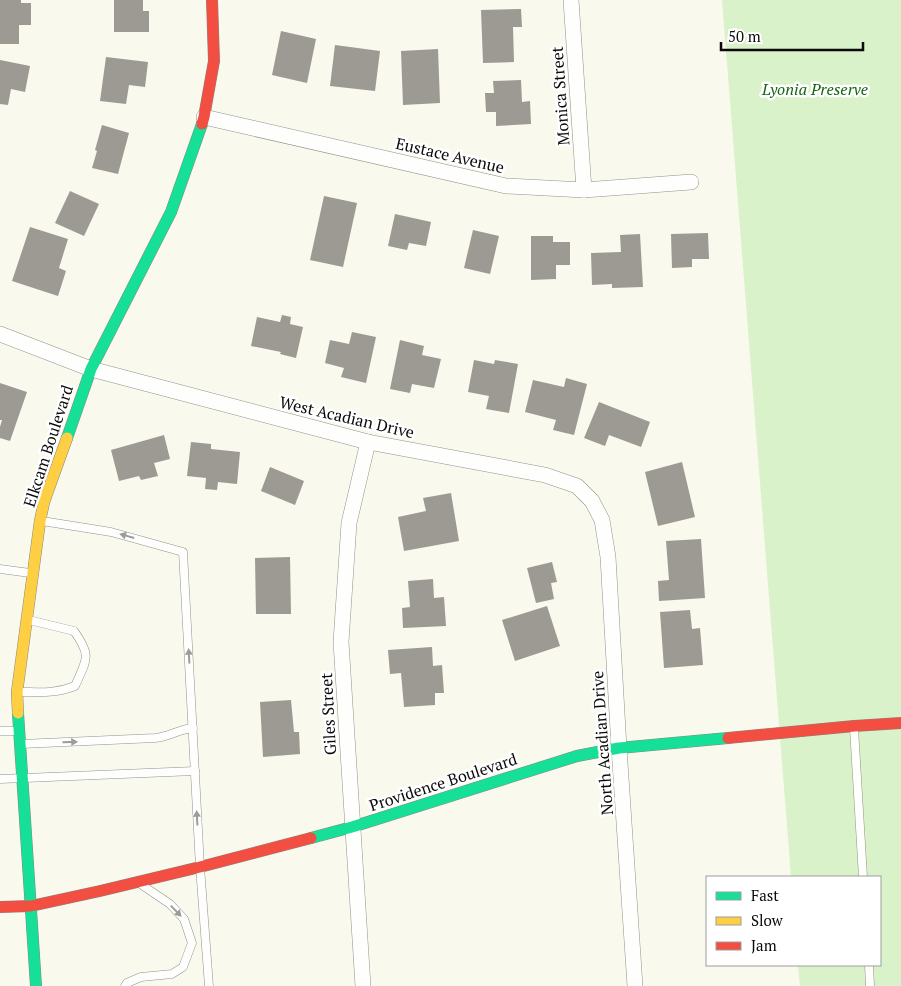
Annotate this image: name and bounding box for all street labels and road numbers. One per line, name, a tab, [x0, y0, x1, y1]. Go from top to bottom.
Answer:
street label: Monica Street	[546, 46, 574, 146]
street label: Eustace Avenue	[394, 132, 506, 178]
street label: Elkcam Boulevard	[18, 382, 78, 510]
street label: West Acadian Drive	[277, 391, 417, 443]
street label: North Acadian Drive	[586, 670, 618, 816]
street label: Giles Street	[315, 672, 341, 756]
street label: Providence Boulevard	[366, 748, 520, 816]

